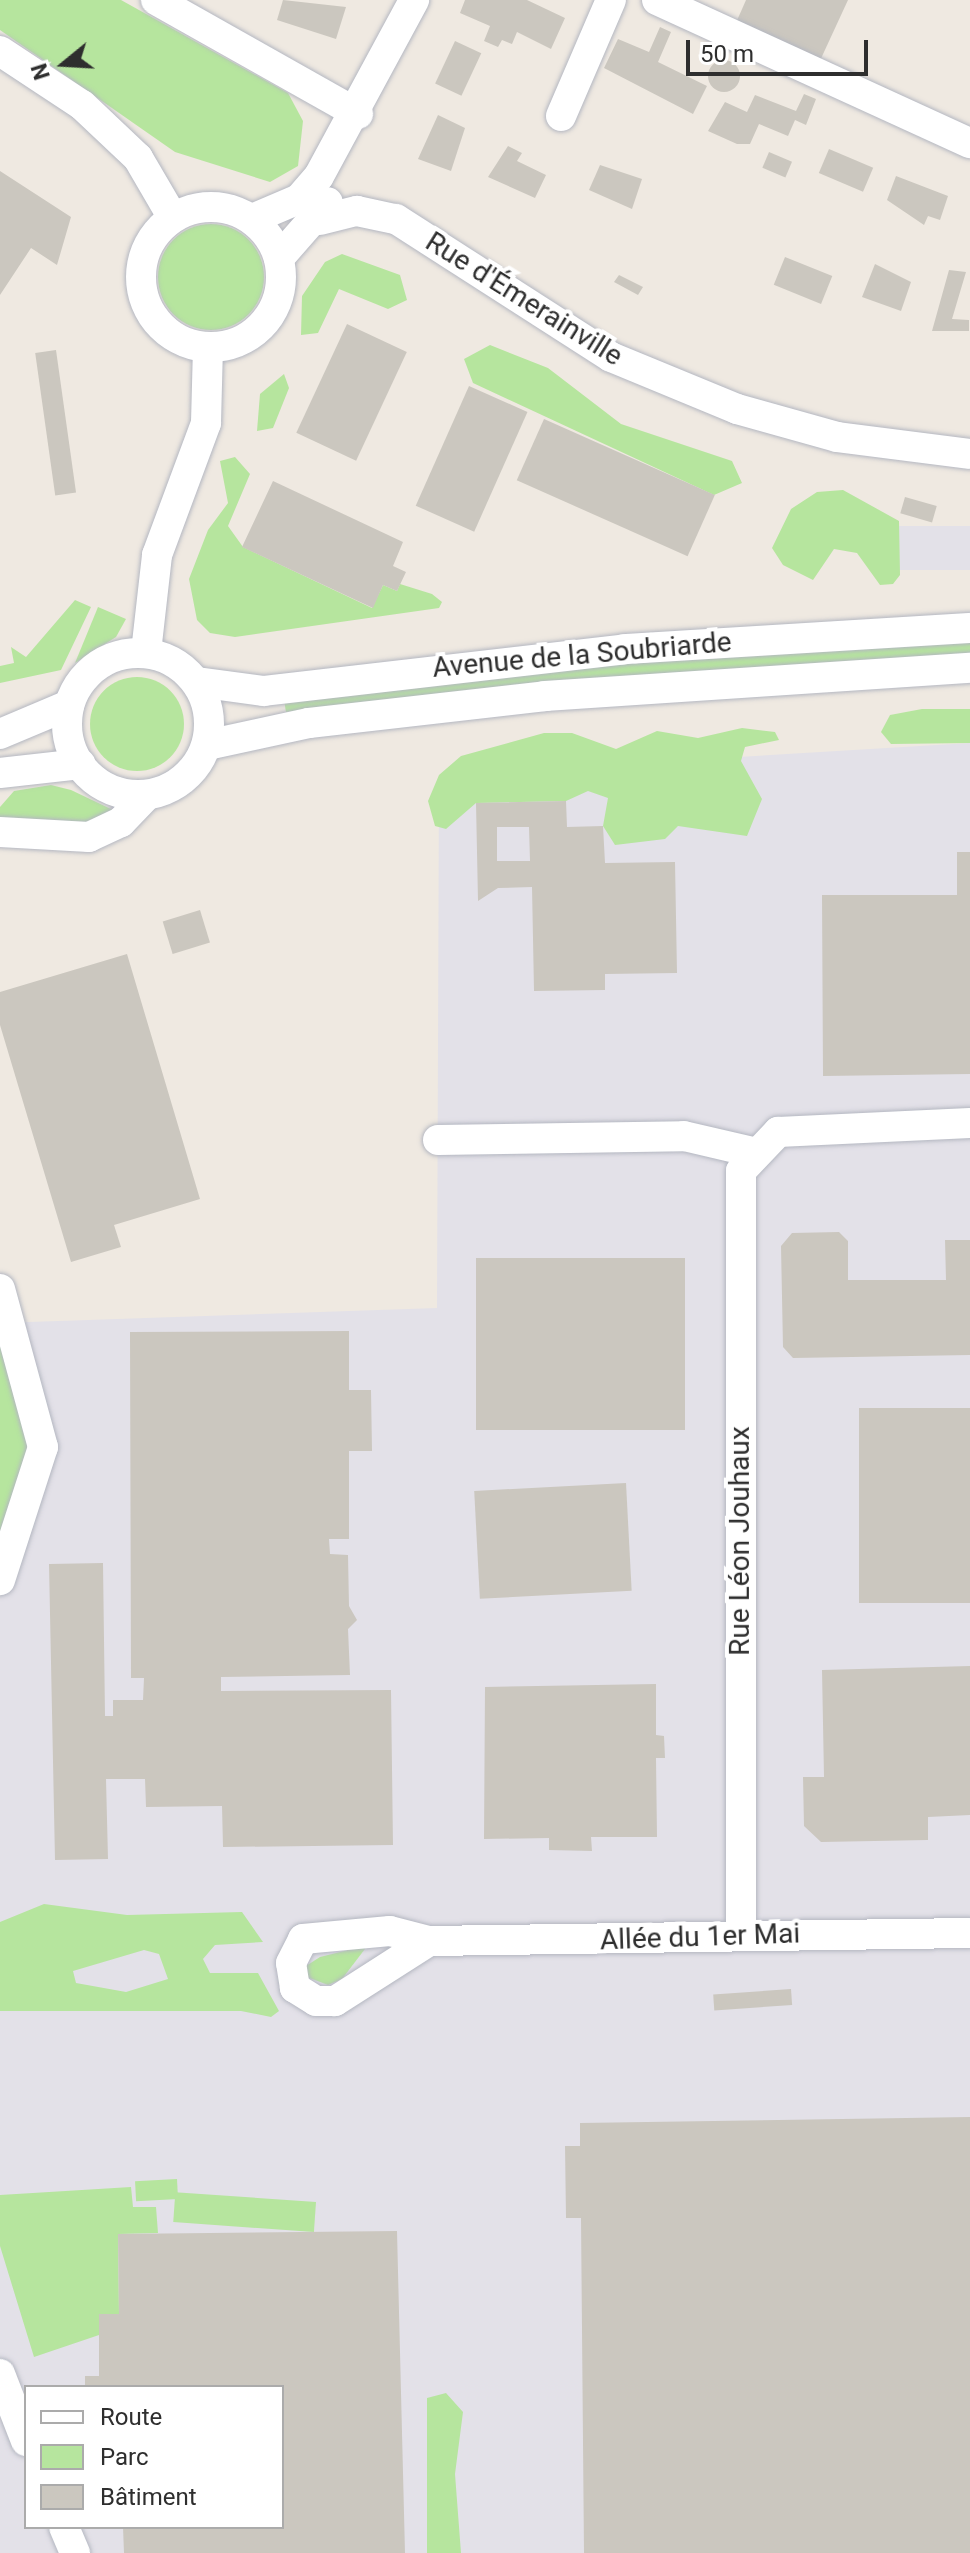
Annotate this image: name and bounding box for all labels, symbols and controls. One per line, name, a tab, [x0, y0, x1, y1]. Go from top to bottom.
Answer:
north arrow	[24, 24, 104, 104]
scale bar	[690, 24, 872, 74]
text: 50 m	[700, 40, 754, 68]
text: N	[26, 60, 55, 83]
street label: Rue d'Émerainville	[419, 225, 629, 373]
street label: Avenue de la Soubriarde	[431, 625, 733, 685]
street label: Rue Léon Jouhaux	[723, 1426, 757, 1656]
street label: Allée du 1er Mai	[599, 1917, 801, 1957]
legend	[24, 2385, 284, 2529]
text: Route	[100, 2403, 162, 2431]
text: Parc	[100, 2443, 149, 2471]
text: Bâtiment	[100, 2483, 197, 2511]

